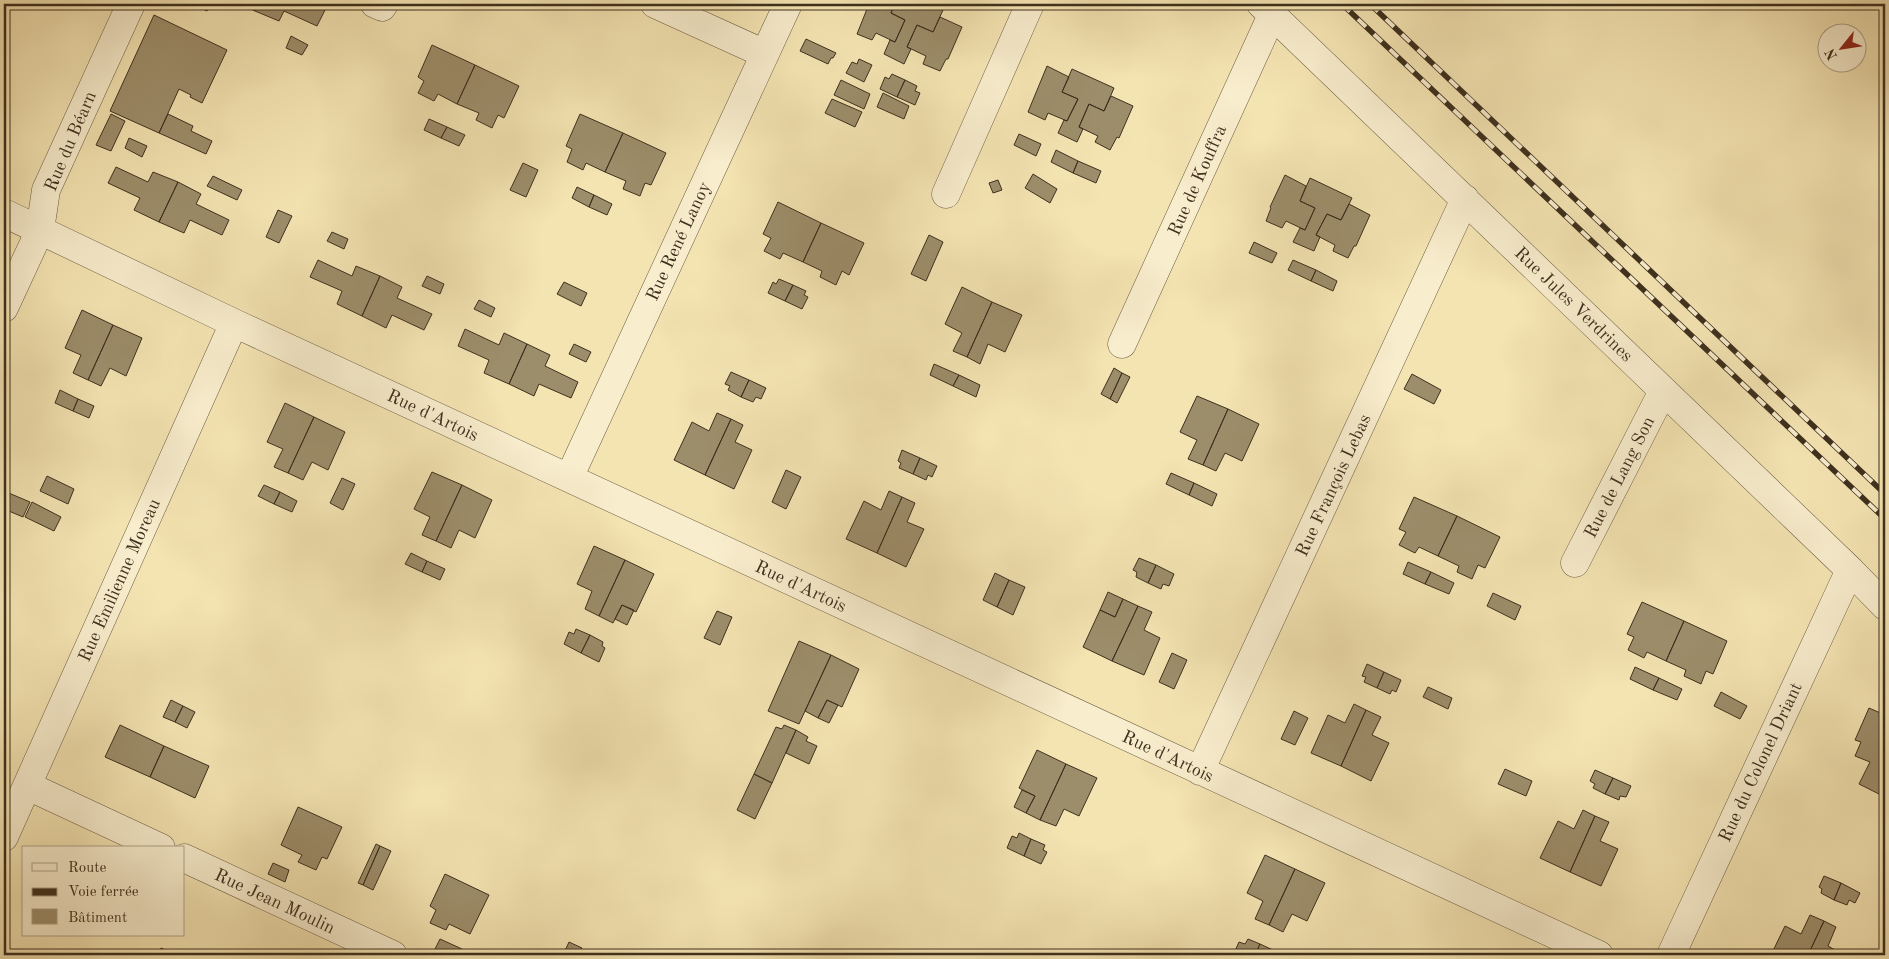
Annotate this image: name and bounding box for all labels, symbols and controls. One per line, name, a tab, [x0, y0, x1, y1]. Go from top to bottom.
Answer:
north arrow	[1816, 22, 1866, 72]
text: N	[1823, 46, 1840, 62]
street label: Rue du Béarn	[42, 89, 100, 194]
street label: Rue de Kouffra	[1166, 122, 1230, 238]
street label: Rue René Lanoy	[643, 179, 715, 304]
street label: Rue Jules Verdrines	[1511, 244, 1636, 366]
street label: Rue d'Artois	[384, 387, 481, 445]
street label: Rue François Lebas	[1293, 411, 1375, 559]
street label: Rue de Lang Son	[1582, 414, 1658, 541]
street label: Rue Emilienne Moreau	[76, 496, 164, 665]
street label: Rue d'Artois	[752, 558, 849, 616]
street label: Rue du Colonel Driant	[1716, 680, 1806, 845]
street label: Rue d'Artois	[1119, 728, 1216, 786]
legend	[22, 846, 185, 936]
text: Route	[68, 861, 106, 876]
street label: Rue Jean Moulin	[212, 866, 338, 938]
text: Voie ferrée	[68, 885, 139, 900]
text: Bâtiment	[68, 911, 127, 926]

